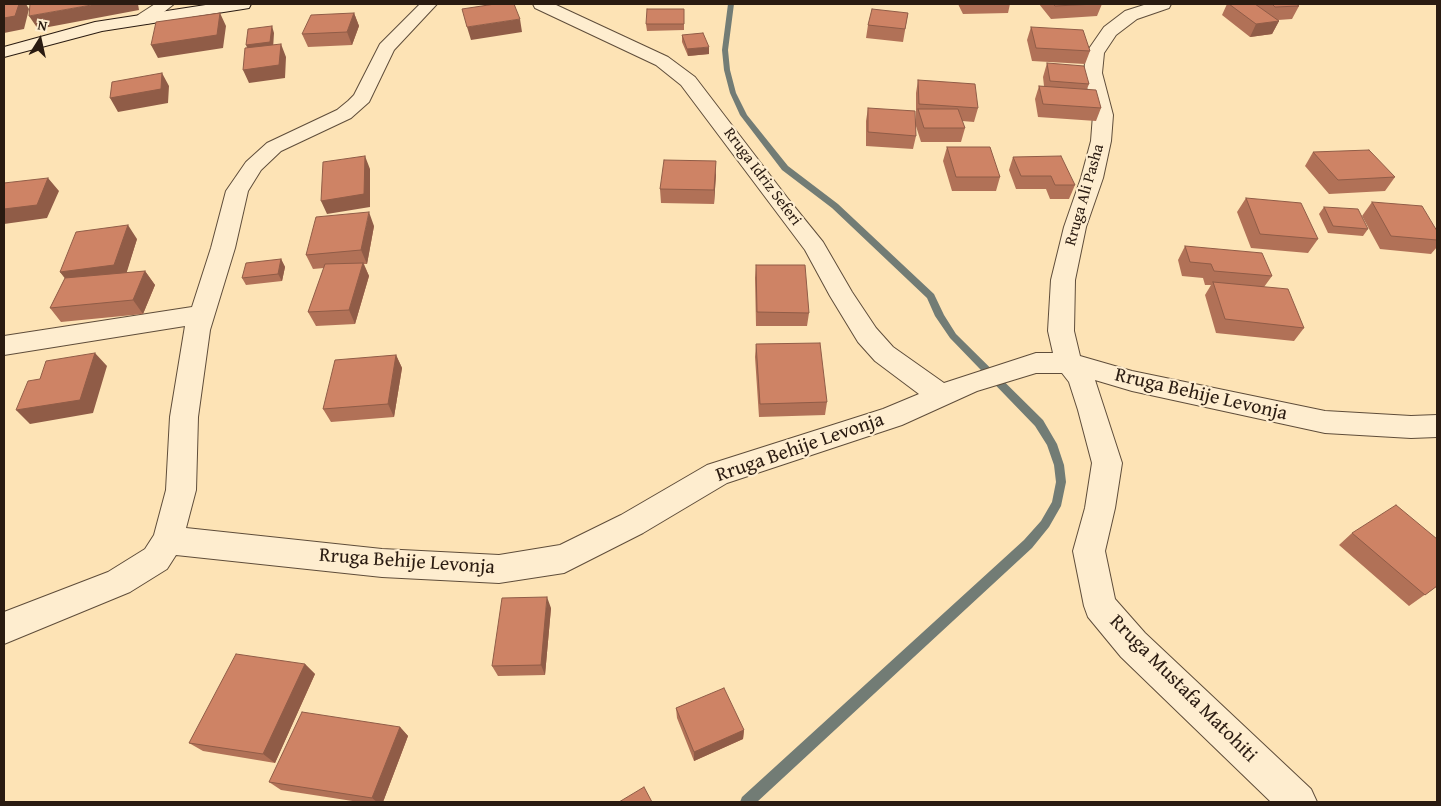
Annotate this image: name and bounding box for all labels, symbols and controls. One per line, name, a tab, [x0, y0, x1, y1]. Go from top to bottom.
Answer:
north arrow	[15, 15, 65, 65]
text: N	[36, 15, 49, 36]
street label: Rruga Idriz Seferi	[719, 124, 805, 230]
street label: Rruga Ali Pasha	[1061, 142, 1109, 248]
street label: Rruga Behije Levonja	[1113, 364, 1289, 426]
street label: Rruga Behije Levonja	[713, 408, 887, 488]
street label: Rruga Behije Levonja	[318, 544, 496, 580]
street label: Rruga Mustafa Matohiti	[1104, 610, 1262, 768]

